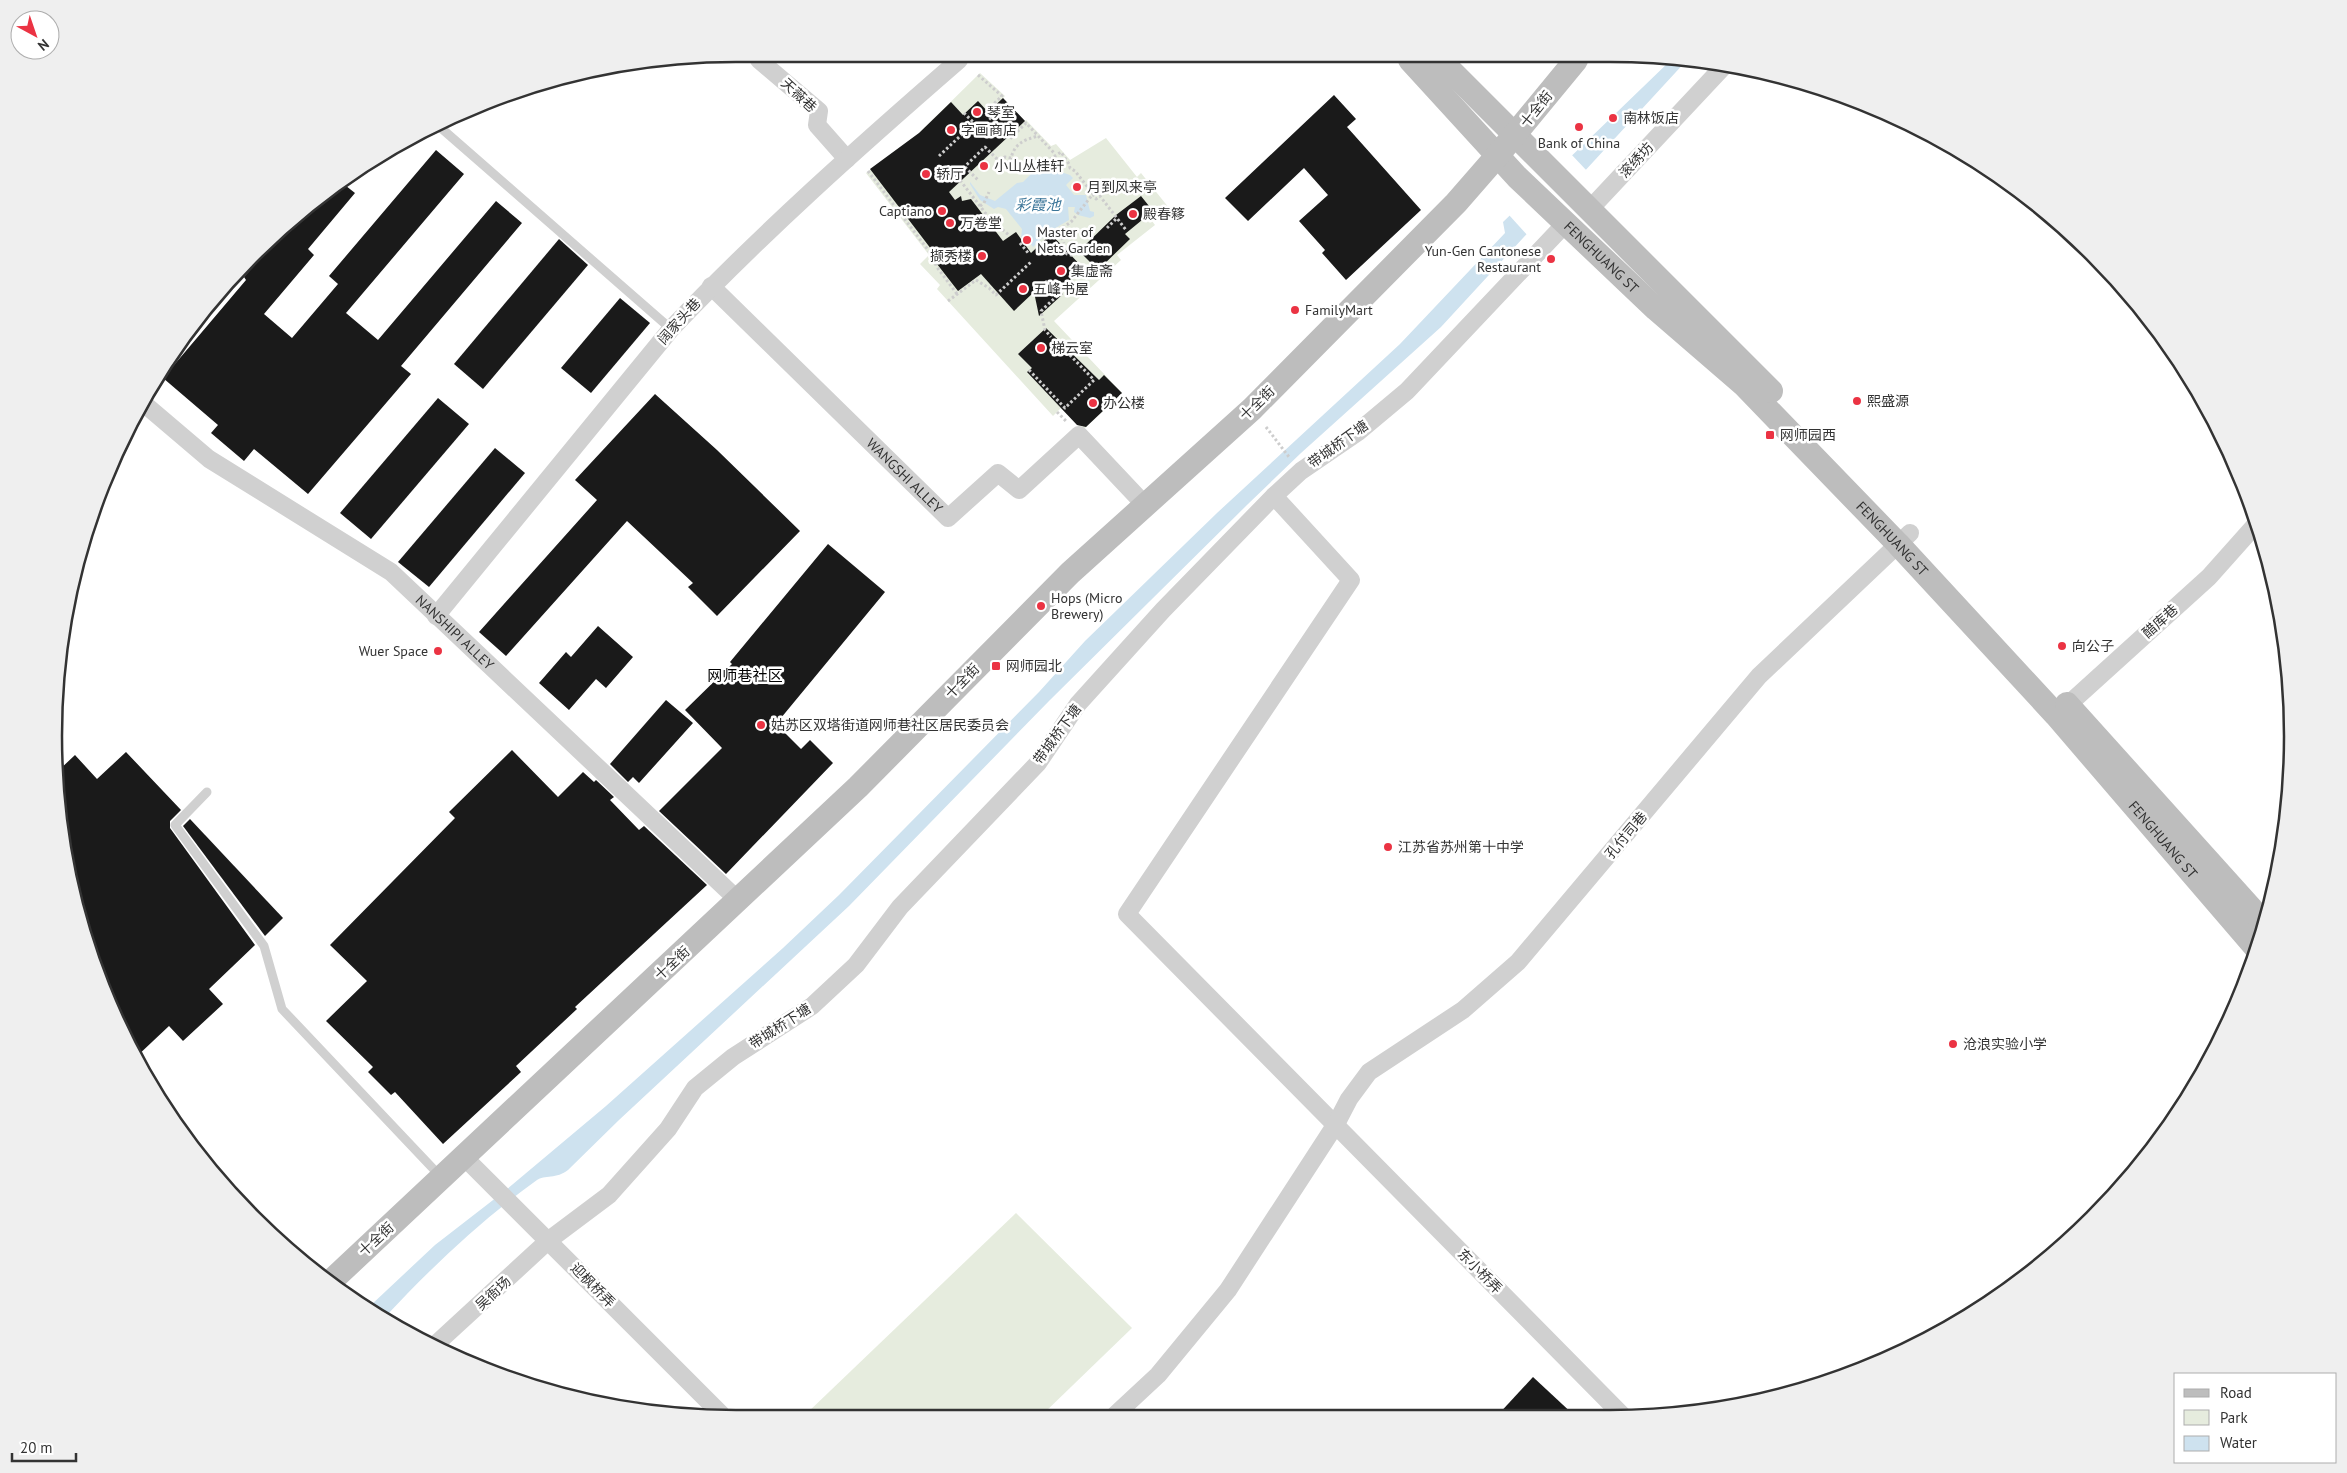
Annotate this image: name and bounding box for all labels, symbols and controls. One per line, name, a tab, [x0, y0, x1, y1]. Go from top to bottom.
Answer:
north arrow	[10, 10, 60, 60]
text: N	[34, 35, 53, 55]
street label: 天薇巷	[778, 74, 820, 116]
street label: 十全街	[1516, 87, 1556, 131]
place label: 琴室	[987, 103, 1015, 121]
marker: 琴室	[971, 106, 983, 118]
place label: 南林饭店	[1623, 109, 1679, 127]
marker: 南林饭店	[1607, 112, 1619, 124]
place label: 字画商店	[961, 121, 1017, 139]
marker: Bank of China	[1573, 121, 1585, 133]
marker: 字画商店	[945, 124, 957, 136]
place label: Bank of China	[1538, 134, 1620, 152]
street label: 滚绣坊	[1615, 139, 1657, 181]
place label: 小山丛桂轩	[994, 157, 1064, 175]
marker: 小山丛桂轩	[978, 160, 990, 172]
place label: 轿厅	[936, 165, 964, 183]
marker: 轿厅	[920, 168, 932, 180]
place label: 月到风来亭	[1087, 178, 1157, 196]
marker: 月到风来亭	[1071, 181, 1083, 193]
water label: 彩霞池	[1015, 195, 1062, 214]
place label: Captiano	[879, 202, 932, 220]
marker: Captiano	[936, 205, 948, 217]
place label: 殿春簃	[1143, 205, 1185, 223]
marker: 殿春簃	[1127, 208, 1139, 220]
place label: 万卷堂	[960, 214, 1002, 232]
marker: 万卷堂	[944, 217, 956, 229]
street label: FENGHUANG ST	[1560, 217, 1643, 297]
place label: Master of Nets Garden	[1037, 223, 1111, 257]
marker: Master of Nets Garden	[1021, 234, 1033, 246]
place label: Yun-Gen Cantonese Restaurant	[1425, 242, 1541, 276]
place label: 撷秀楼	[930, 247, 972, 265]
marker: 撷秀楼	[976, 250, 988, 262]
marker: Yun-Gen Cantonese Restaurant	[1545, 253, 1557, 265]
place label: 集虚斋	[1071, 262, 1113, 280]
marker: 集虚斋	[1055, 265, 1067, 277]
place label: 五峰书屋	[1033, 280, 1089, 298]
marker: 五峰书屋	[1017, 283, 1029, 295]
street label: 阔家头巷	[654, 294, 704, 348]
place label: FamilyMart	[1305, 301, 1373, 319]
marker: FamilyMart	[1289, 304, 1301, 316]
place label: 梯云室	[1051, 339, 1093, 357]
marker: 梯云室	[1035, 342, 1047, 354]
street label: 十全街	[1236, 382, 1278, 424]
place label: 熙盛源	[1867, 392, 1909, 410]
place label: 办公楼	[1103, 394, 1145, 412]
marker: 熙盛源	[1851, 395, 1863, 407]
marker: 办公楼	[1087, 397, 1099, 409]
street label: 带城桥下塘	[1304, 416, 1372, 472]
place label: 网师园西	[1780, 426, 1836, 444]
marker: 网师园西	[1764, 429, 1776, 441]
street label: WANGSHI ALLEY	[863, 434, 947, 517]
street label: FENGHUANG ST	[1852, 497, 1932, 580]
place label: Hops (Micro Brewery)	[1051, 589, 1122, 623]
street label: NANSHIPI ALLEY	[412, 591, 498, 674]
marker: Hops (Micro Brewery)	[1035, 600, 1047, 612]
street label: 醋库巷	[2138, 600, 2182, 642]
place label: 向公子	[2072, 637, 2114, 655]
marker: 向公子	[2056, 640, 2068, 652]
place label: Wuer Space	[359, 642, 428, 660]
marker: Wuer Space	[432, 645, 444, 657]
place label: 网师园北	[1006, 657, 1062, 675]
street label: 十全街	[941, 660, 983, 702]
marker: 网师园北	[990, 660, 1002, 672]
district label: 网师巷社区	[707, 666, 783, 685]
street label: 带城桥下塘	[1029, 700, 1085, 768]
place label: 姑苏区双塔街道网师巷社区居民委员会	[771, 716, 1009, 734]
marker: 姑苏区双塔街道网师巷社区居民委员会	[755, 719, 767, 731]
street label: FENGHUANG ST	[2125, 797, 2201, 882]
street label: 孔付司巷	[1601, 808, 1651, 862]
place label: 江苏省苏州第十中学	[1398, 838, 1524, 856]
marker: 江苏省苏州第十中学	[1382, 841, 1394, 853]
street label: 十全街	[651, 942, 693, 984]
street label: 带城桥下塘	[746, 999, 814, 1053]
place label: 沧浪实验小学	[1963, 1035, 2047, 1053]
marker: 沧浪实验小学	[1947, 1038, 1959, 1050]
street label: 十全街	[355, 1218, 397, 1260]
street label: 东小桥弄	[1454, 1245, 1506, 1297]
street label: 迎枫桥弄	[567, 1259, 619, 1311]
street label: 吴衙场	[472, 1272, 514, 1314]
legend	[2174, 1373, 2337, 1463]
text: Road	[2220, 1383, 2252, 1402]
text: Park	[2220, 1408, 2248, 1427]
scale bar	[12, 1430, 76, 1462]
text: Water	[2220, 1433, 2257, 1452]
text: 20 m	[20, 1438, 53, 1457]

